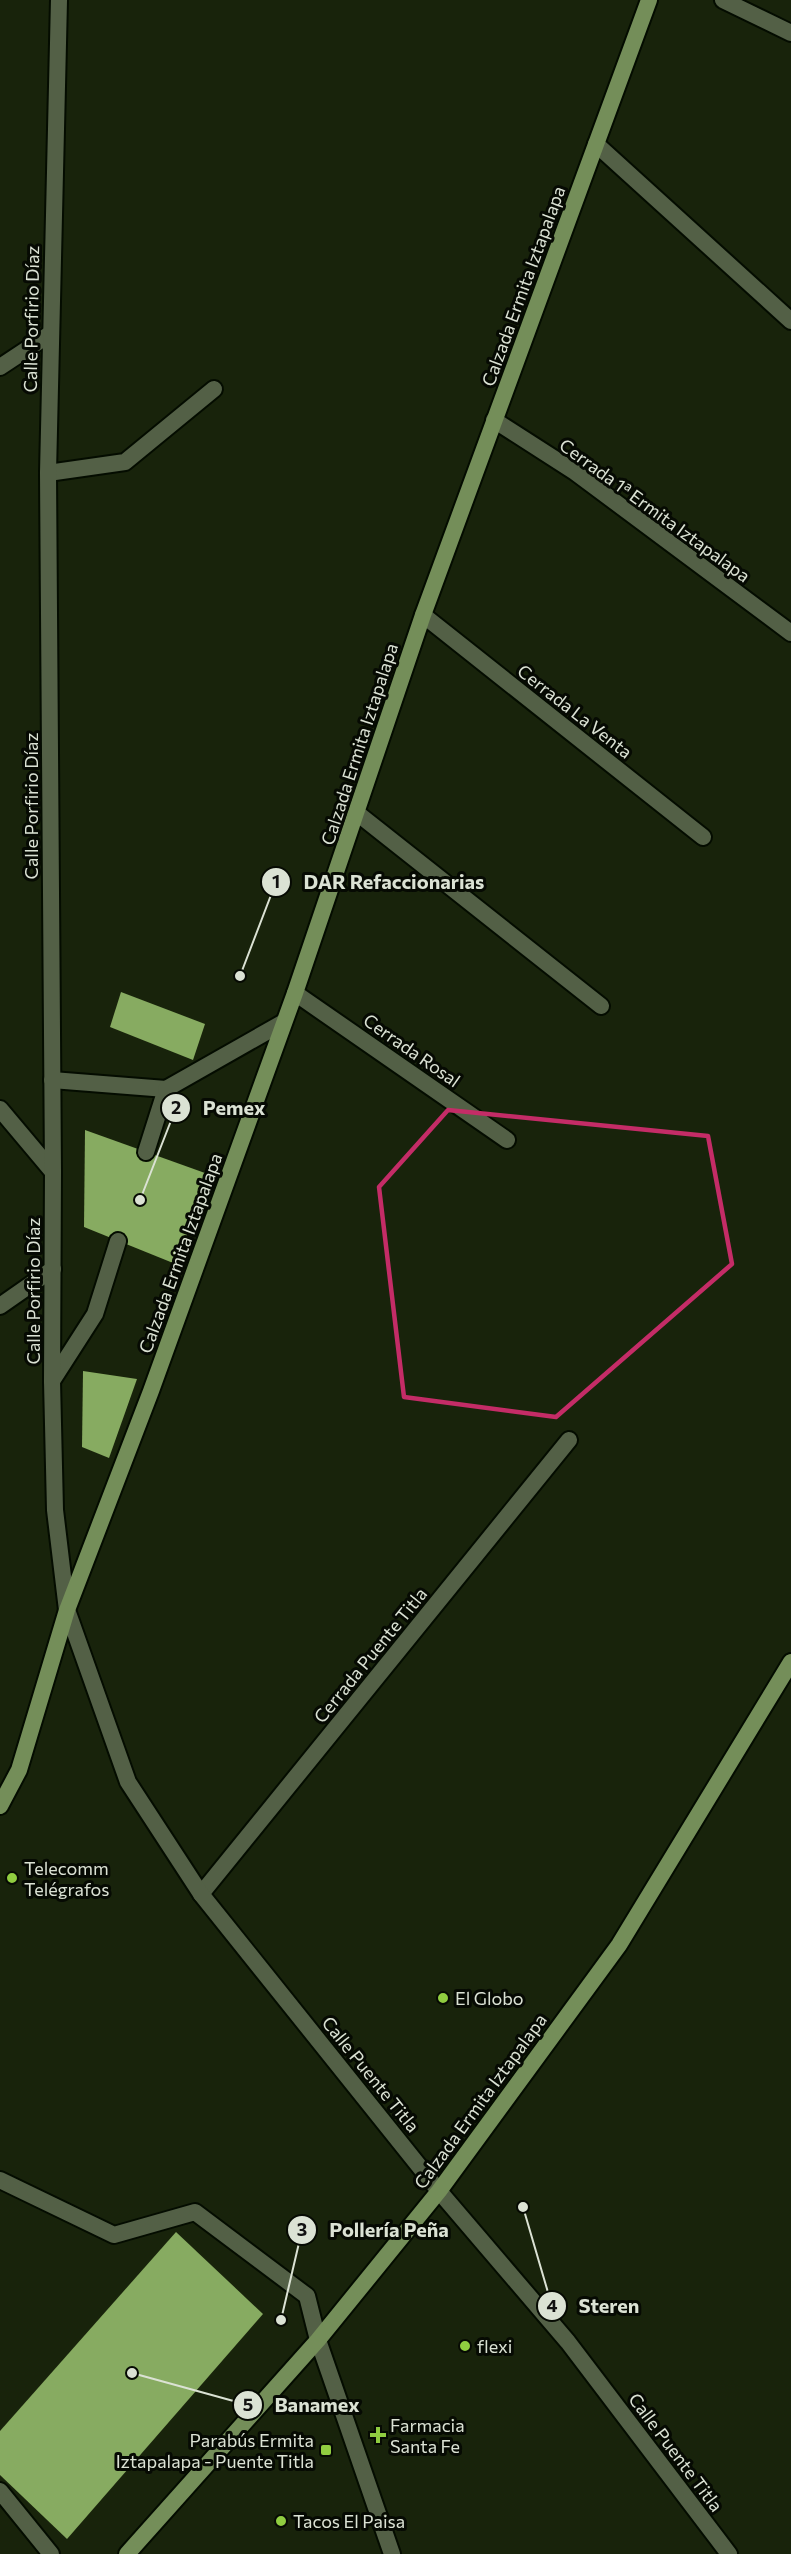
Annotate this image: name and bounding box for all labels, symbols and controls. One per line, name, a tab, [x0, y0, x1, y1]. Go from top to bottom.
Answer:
street label: Calzada Ermita Iztapalapa	[477, 183, 569, 389]
street label: Calle Porfirio Díaz	[19, 245, 43, 393]
street label: Cerrada 1ª Ermita Iztapalapa	[555, 433, 755, 587]
street label: Calzada Ermita Iztapalapa	[316, 640, 402, 848]
street label: Cerrada La Venta	[513, 659, 637, 763]
street label: Calle Porfirio Díaz	[20, 733, 42, 879]
callout: DAR Refaccionarias	[261, 863, 496, 901]
text: DAR Refaccionarias	[304, 869, 484, 893]
text: 1	[272, 870, 280, 892]
street label: Cerrada Rosal	[359, 1009, 465, 1091]
callout: Pemex	[161, 1089, 277, 1127]
text: Pemex	[203, 1095, 266, 1119]
text: 2	[171, 1096, 181, 1118]
street label: Calzada Ermita Iztapalapa	[134, 1150, 226, 1356]
street label: Calle Porfirio Díaz	[22, 1218, 44, 1364]
street label: Cerrada Puente Titla	[309, 1583, 431, 1727]
place label: Telecomm Telégrafos	[24, 1857, 109, 1900]
marker: Telecomm Telégrafos	[5, 1871, 19, 1885]
place label: El Globo	[455, 1987, 524, 2009]
marker: El Globo	[436, 1991, 450, 2005]
street label: Calzada Ermita Iztapalapa	[409, 2009, 551, 2193]
street label: Calle Puente Titla	[318, 2012, 424, 2136]
callout: Pollería Peña	[287, 2211, 461, 2249]
text: Pollería Peña	[329, 2217, 449, 2241]
text: 3	[297, 2218, 307, 2240]
callout: Steren	[537, 2287, 651, 2325]
text: Steren	[579, 2293, 639, 2317]
text: 4	[546, 2294, 558, 2316]
place label: flexi	[477, 2335, 512, 2357]
marker: flexi	[458, 2339, 472, 2353]
callout: Banamex	[233, 2386, 372, 2424]
street label: Calle Puente Titla	[624, 2388, 728, 2516]
text: Banamex	[274, 2392, 360, 2416]
text: 5	[243, 2393, 253, 2415]
place label: Farmacia Santa Fe	[390, 2414, 465, 2457]
marker: Farmacia Santa Fe	[371, 2428, 385, 2442]
place label: Parabús Ermita Iztapalapa - Puente Titla	[116, 2429, 314, 2472]
marker: Parabús Ermita Iztapalapa - Puente Titla	[319, 2443, 333, 2457]
place label: Tacos El Paisa	[293, 2510, 405, 2532]
marker: Tacos El Paisa	[274, 2514, 288, 2528]

